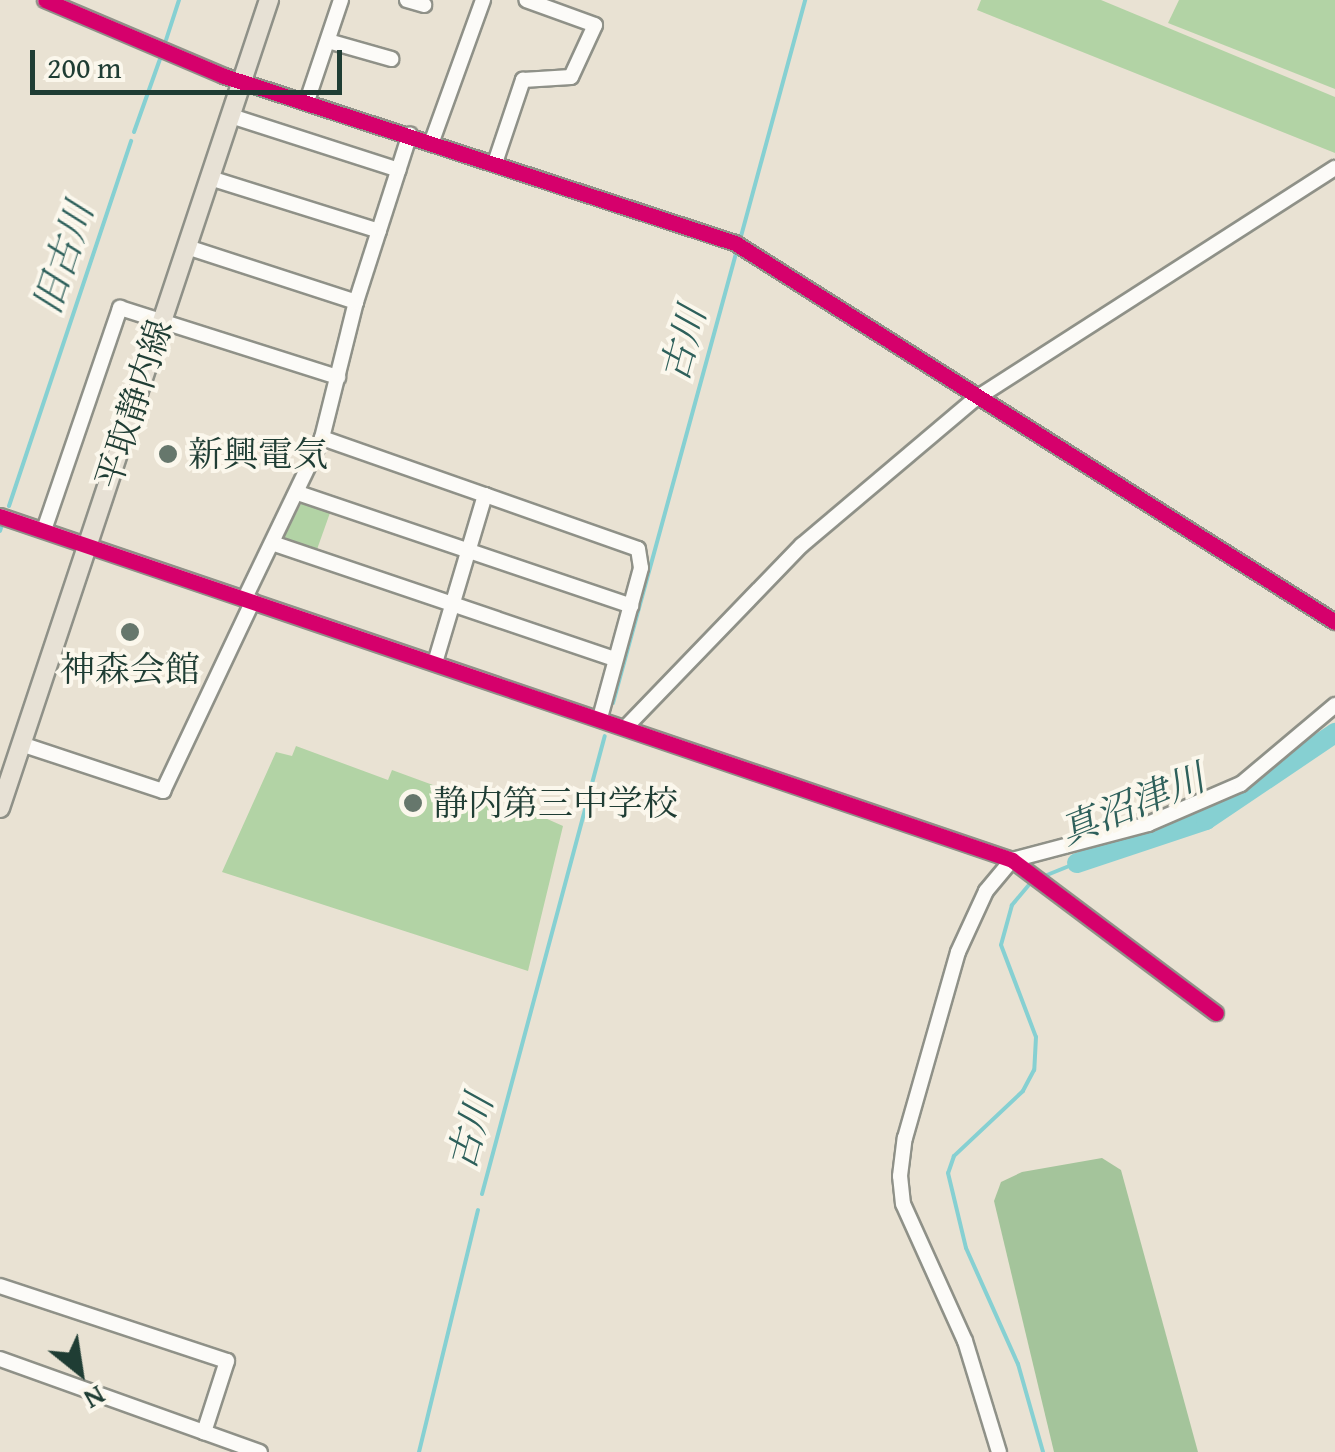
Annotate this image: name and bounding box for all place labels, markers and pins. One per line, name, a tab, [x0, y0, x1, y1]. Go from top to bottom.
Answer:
place label: 新興電気	[188, 433, 328, 475]
marker: 新興電気	[157, 443, 179, 465]
marker: 神森会館	[119, 621, 141, 643]
place label: 神森会館	[60, 648, 200, 690]
place label: 静内第三中学校	[433, 782, 678, 824]
marker: 静内第三中学校	[402, 792, 424, 814]

